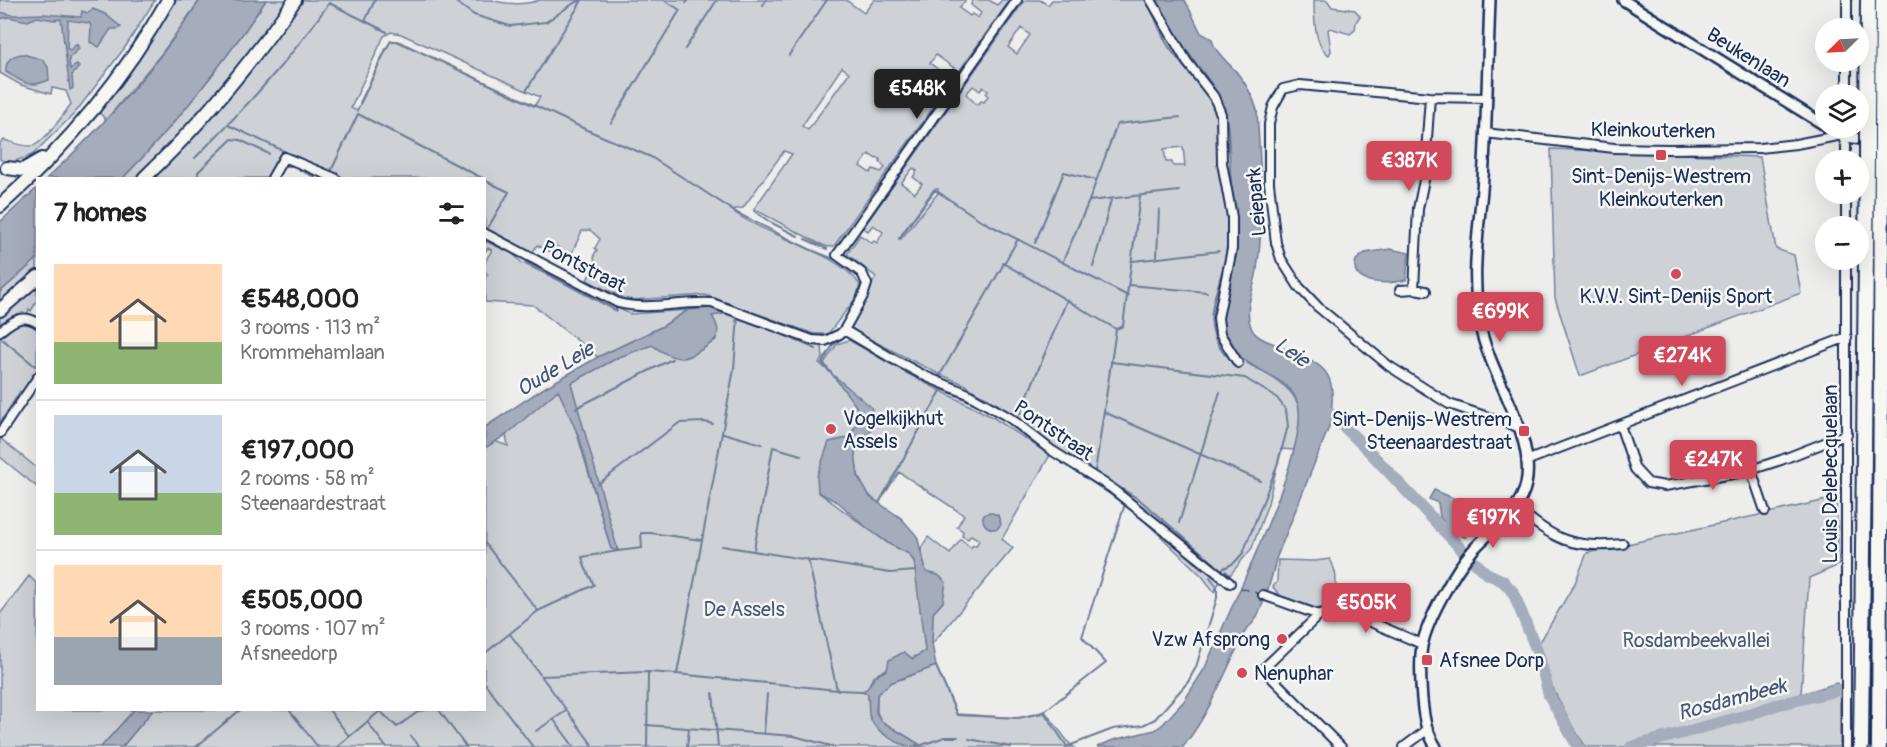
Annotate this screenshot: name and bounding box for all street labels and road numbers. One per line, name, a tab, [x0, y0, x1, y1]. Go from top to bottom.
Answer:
street label: Beukenlaan	[1702, 22, 1795, 93]
street label: Kleinkouterken	[1590, 117, 1716, 144]
street label: Leiepark	[1241, 166, 1272, 237]
street label: Pontstraat	[538, 235, 631, 299]
street label: Louis Delebecquelaan	[1818, 384, 1843, 564]
street label: Pontstraat	[1009, 395, 1099, 467]

